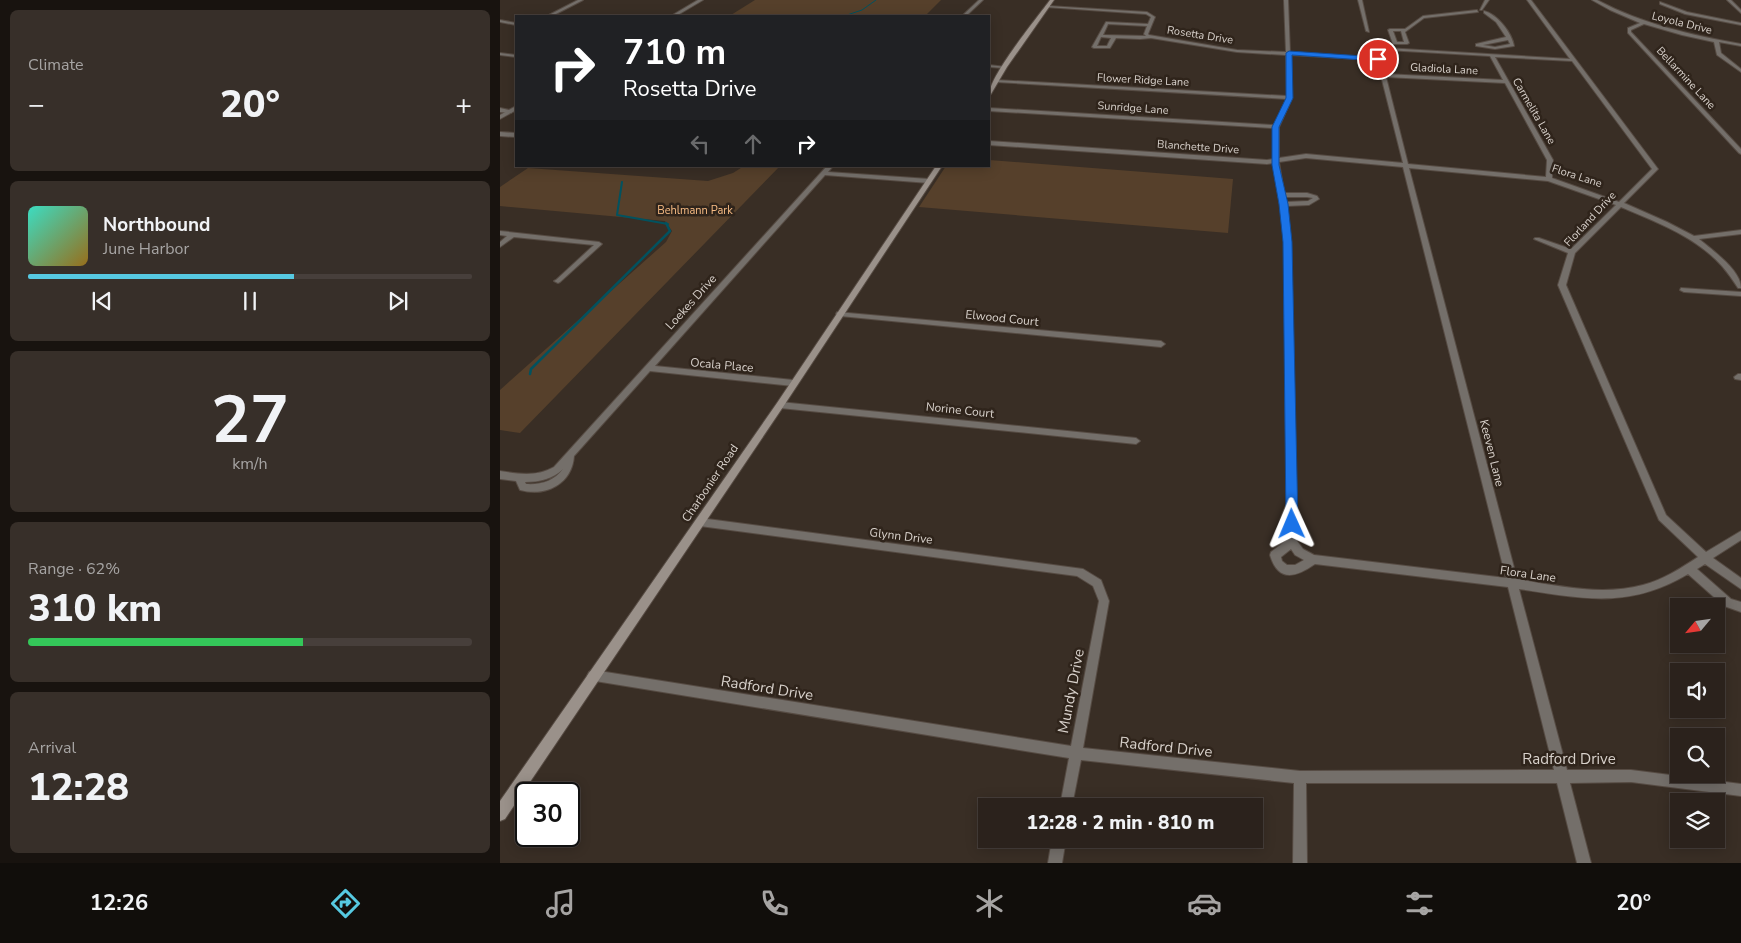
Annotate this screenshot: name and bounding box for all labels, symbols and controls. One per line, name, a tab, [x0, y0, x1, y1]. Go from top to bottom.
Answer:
street label: Loyola Drive	[1650, 8, 1714, 38]
street label: Rosetta Drive	[1166, 22, 1234, 48]
text: 710 m	[623, 29, 726, 76]
icon: right	[540, 35, 605, 100]
pin	[1357, 38, 1399, 80]
street label: Bellarmine Lane	[1653, 43, 1719, 113]
icon: arrive	[1364, 45, 1392, 73]
text: Climate	[28, 54, 83, 76]
street label: Gladiola Lane	[1410, 60, 1478, 78]
street label: Flower Ridge Lane	[1096, 70, 1190, 90]
text: Rosetta Drive	[623, 74, 757, 104]
street label: Carmelita Lane	[1509, 75, 1559, 147]
text: 20°	[220, 79, 280, 130]
text: −	[28, 86, 45, 124]
text: +	[455, 86, 472, 124]
street label: Sunridge Lane	[1097, 98, 1169, 118]
icon: left	[686, 130, 714, 158]
icon: ahead	[739, 130, 767, 158]
icon: right	[792, 130, 820, 158]
street label: Blanchette Drive	[1156, 137, 1240, 157]
street label: Flora Lane	[1550, 161, 1604, 191]
street label: Florland Drive	[1561, 188, 1619, 250]
park label: Behlmann Park	[657, 203, 733, 218]
text: Northbound	[103, 212, 210, 238]
text: June Harbor	[103, 238, 189, 260]
street label: Loekes Drive	[662, 271, 720, 333]
icon: previous	[88, 287, 116, 315]
icon: pause	[236, 287, 264, 315]
icon: next	[384, 287, 412, 315]
street label: Elwood Court	[965, 306, 1040, 330]
street label: Ocala Place	[690, 354, 754, 376]
text: 27	[211, 376, 289, 465]
street label: Norine Court	[925, 398, 996, 422]
street label: Keeven Lane	[1476, 418, 1508, 488]
street label: Charbonier Road	[678, 441, 742, 525]
text: km/h	[232, 453, 268, 475]
position arrow	[1265, 497, 1317, 549]
street label: Glynn Drive	[869, 524, 933, 548]
text: Range · 62%	[28, 558, 120, 580]
street label: Flora Lane	[1499, 562, 1557, 586]
text: 310 km	[28, 583, 162, 634]
north arrow	[1670, 598, 1725, 652]
map controls	[1670, 598, 1725, 848]
street label: Mundy Drive	[1053, 647, 1089, 735]
button: sound	[1670, 663, 1725, 718]
street label: Radford Drive	[719, 671, 815, 705]
button: search	[1670, 728, 1725, 783]
street label: Radford Drive	[1119, 732, 1213, 762]
text: Arrival	[28, 737, 76, 759]
street label: Radford Drive	[1522, 749, 1616, 769]
text: 12:28	[28, 762, 129, 813]
speed limit sign: 30	[515, 782, 580, 847]
button: layers	[1670, 793, 1725, 848]
text: 12:28 · 2 min · 810 m	[1027, 810, 1214, 836]
icon: directions	[328, 886, 363, 921]
icon: music	[543, 886, 578, 921]
icon: phone	[757, 886, 792, 921]
icon: climate	[972, 886, 1007, 921]
icon: car	[1187, 886, 1222, 921]
icon: filters	[1402, 886, 1437, 921]
text: 12:26	[90, 888, 148, 918]
text: 20°	[1616, 888, 1651, 918]

